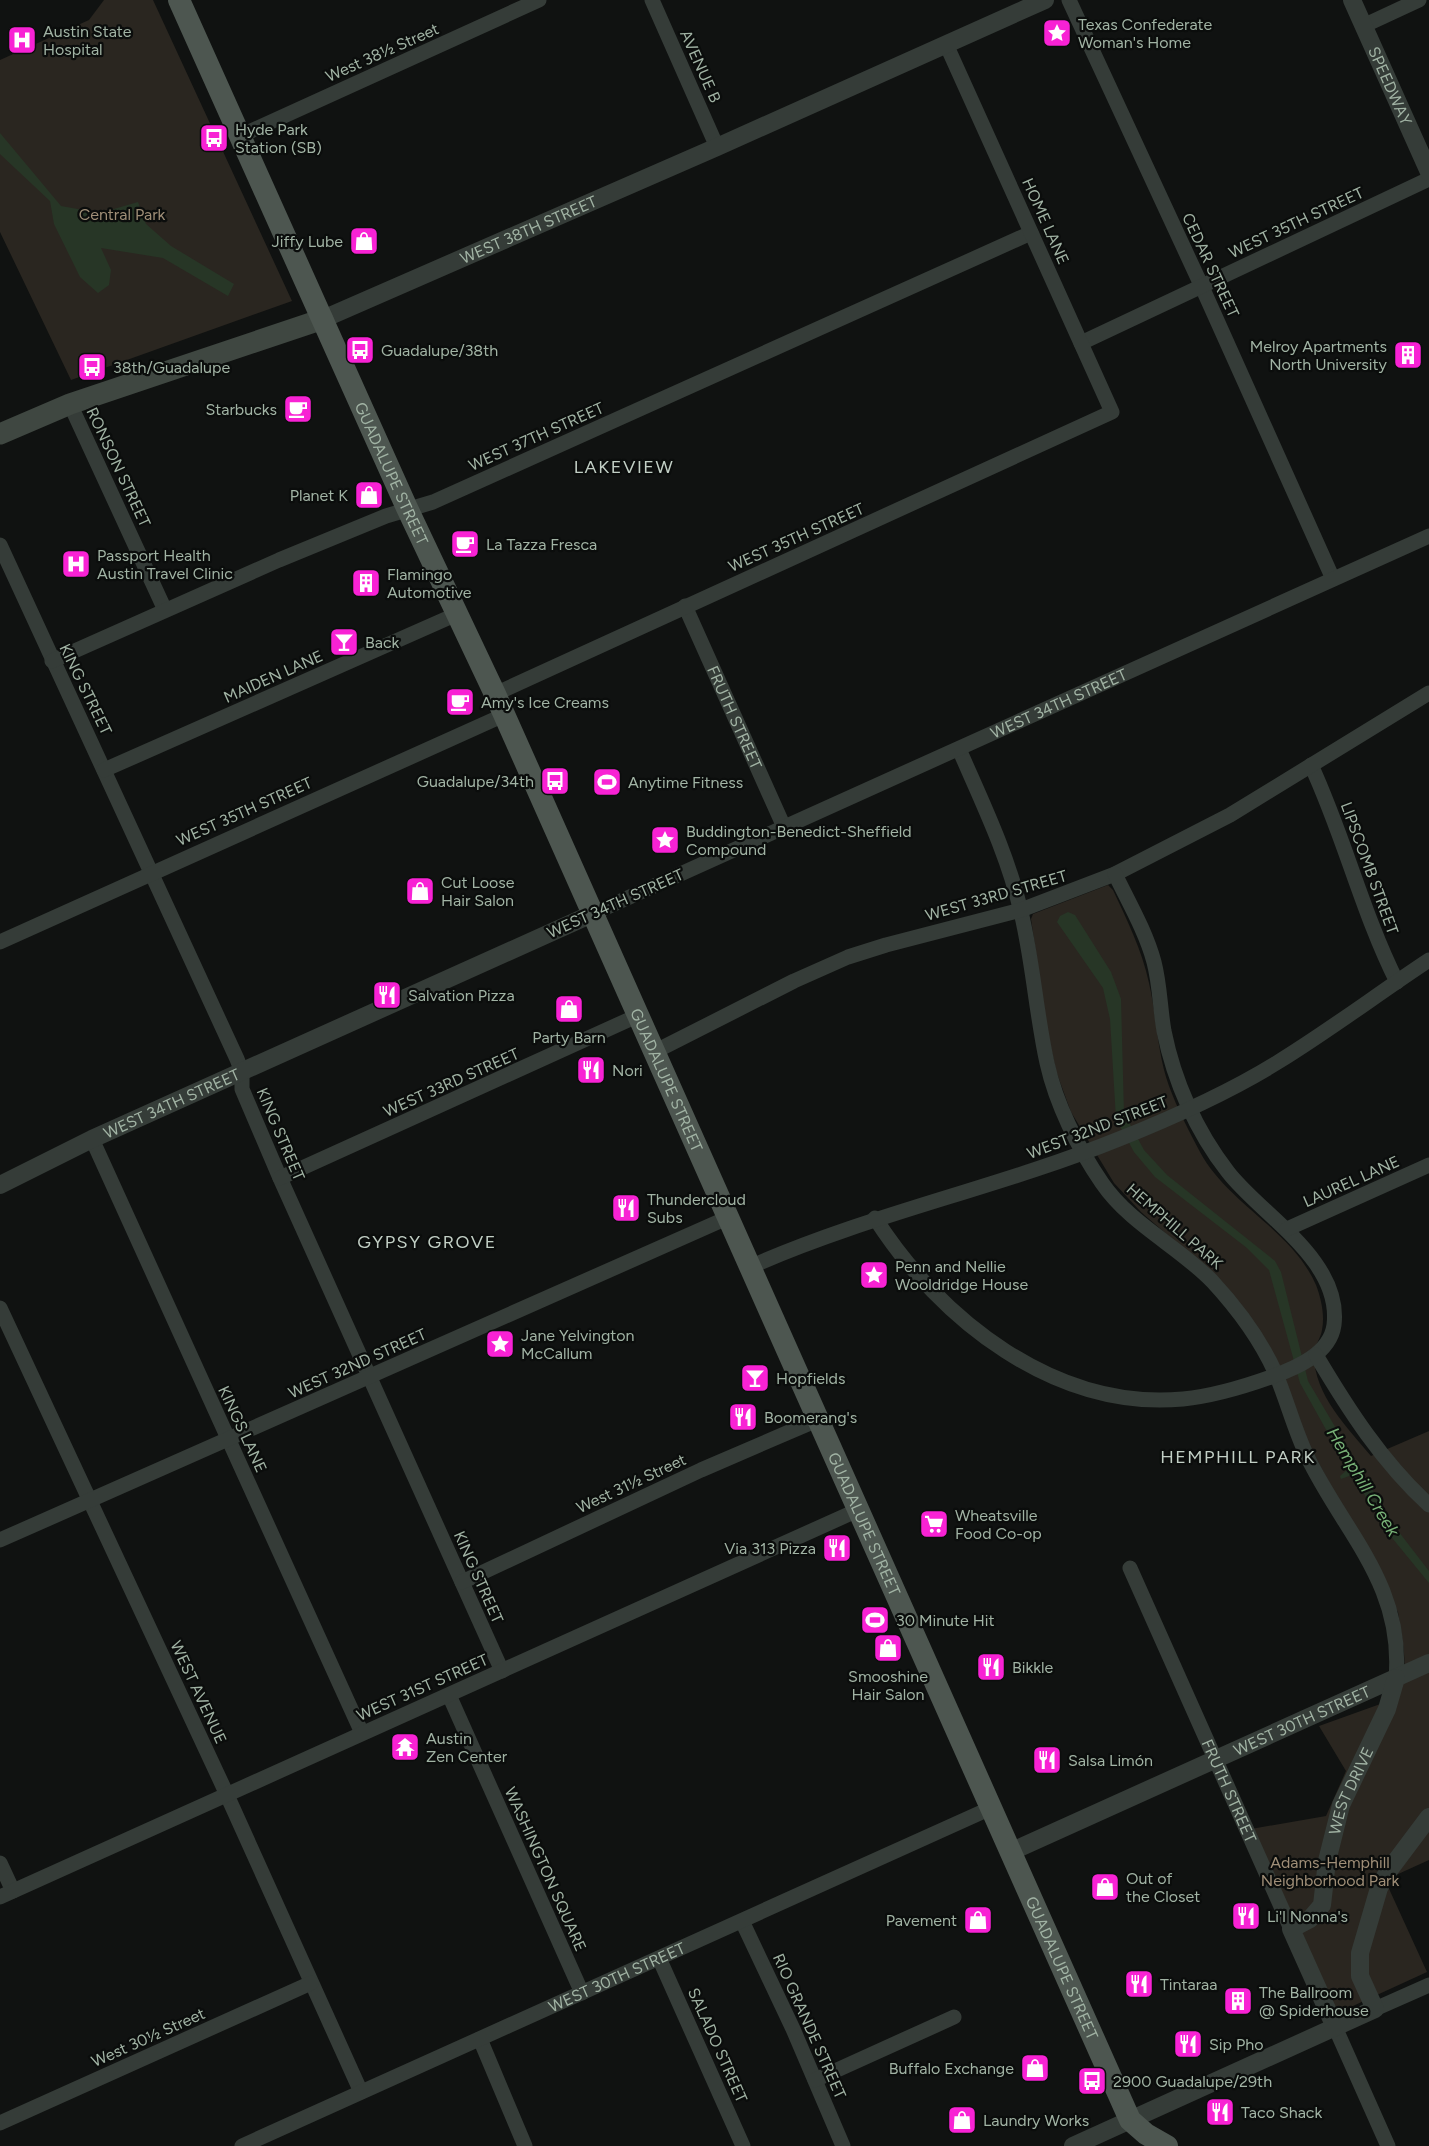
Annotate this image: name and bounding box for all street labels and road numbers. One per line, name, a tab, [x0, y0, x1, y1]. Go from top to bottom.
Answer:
street label: West 38½ Street	[323, 19, 442, 86]
street label: AVENUE B	[676, 27, 725, 106]
street label: SPEEDWAY	[1364, 44, 1416, 129]
street label: HOME LANE	[1018, 175, 1073, 267]
street label: WEST 35TH STREET	[1226, 183, 1367, 262]
street label: WEST 38TH STREET	[457, 192, 600, 268]
street label: CEDAR STREET	[1178, 210, 1243, 321]
street label: WEST 37TH STREET	[466, 398, 607, 475]
street label: GUADALUPE STREET	[351, 399, 432, 548]
street label: RONSON STREET	[82, 404, 155, 530]
street label: WEST 35TH STREET	[725, 499, 867, 576]
street label: KING STREET	[55, 641, 116, 738]
street label: MAIDEN LANE	[221, 646, 326, 707]
street label: FRUTH STREET	[703, 663, 766, 772]
street label: WEST 34TH STREET	[988, 665, 1130, 743]
street label: WEST 35TH STREET	[173, 773, 315, 850]
street label: LIPSCOMB STREET	[1337, 799, 1402, 937]
street label: WEST 34TH STREET	[544, 865, 687, 942]
street label: WEST 33RD STREET	[923, 866, 1069, 925]
street label: GUADALUPE STREET	[626, 1005, 707, 1155]
street label: WEST 33RD STREET	[381, 1044, 522, 1121]
street label: WEST 34TH STREET	[101, 1065, 243, 1143]
street label: KING STREET	[252, 1085, 309, 1184]
street label: WEST 32ND STREET	[1024, 1092, 1170, 1163]
street label: LAUREL LANE	[1300, 1152, 1402, 1211]
street label: HEMPHILL PARK	[1123, 1179, 1227, 1273]
street label: WEST 32ND STREET	[285, 1324, 429, 1402]
street label: KINGS LANE	[214, 1383, 271, 1476]
street label: GUADALUPE STREET	[824, 1449, 904, 1599]
street label: West 31½ Street	[573, 1450, 689, 1517]
street label: KING STREET	[450, 1528, 507, 1626]
street label: WEST AVENUE	[166, 1638, 231, 1747]
street label: WEST 31ST STREET	[354, 1650, 491, 1725]
street label: WEST 30TH STREET	[1231, 1682, 1373, 1760]
street label: FRUTH STREET	[1198, 1736, 1260, 1846]
street label: WEST DRIVE	[1325, 1744, 1377, 1837]
street label: WASHINGTON SQUARE	[501, 1784, 590, 1954]
street label: GUADALUPE STREET	[1022, 1893, 1102, 2043]
street label: WEST 30TH STREET	[546, 1938, 688, 2016]
street label: RIO GRANDE STREET	[769, 1951, 850, 2102]
street label: SALADO STREET	[684, 1985, 751, 2106]
street label: West 30½ Street	[88, 2004, 208, 2071]

